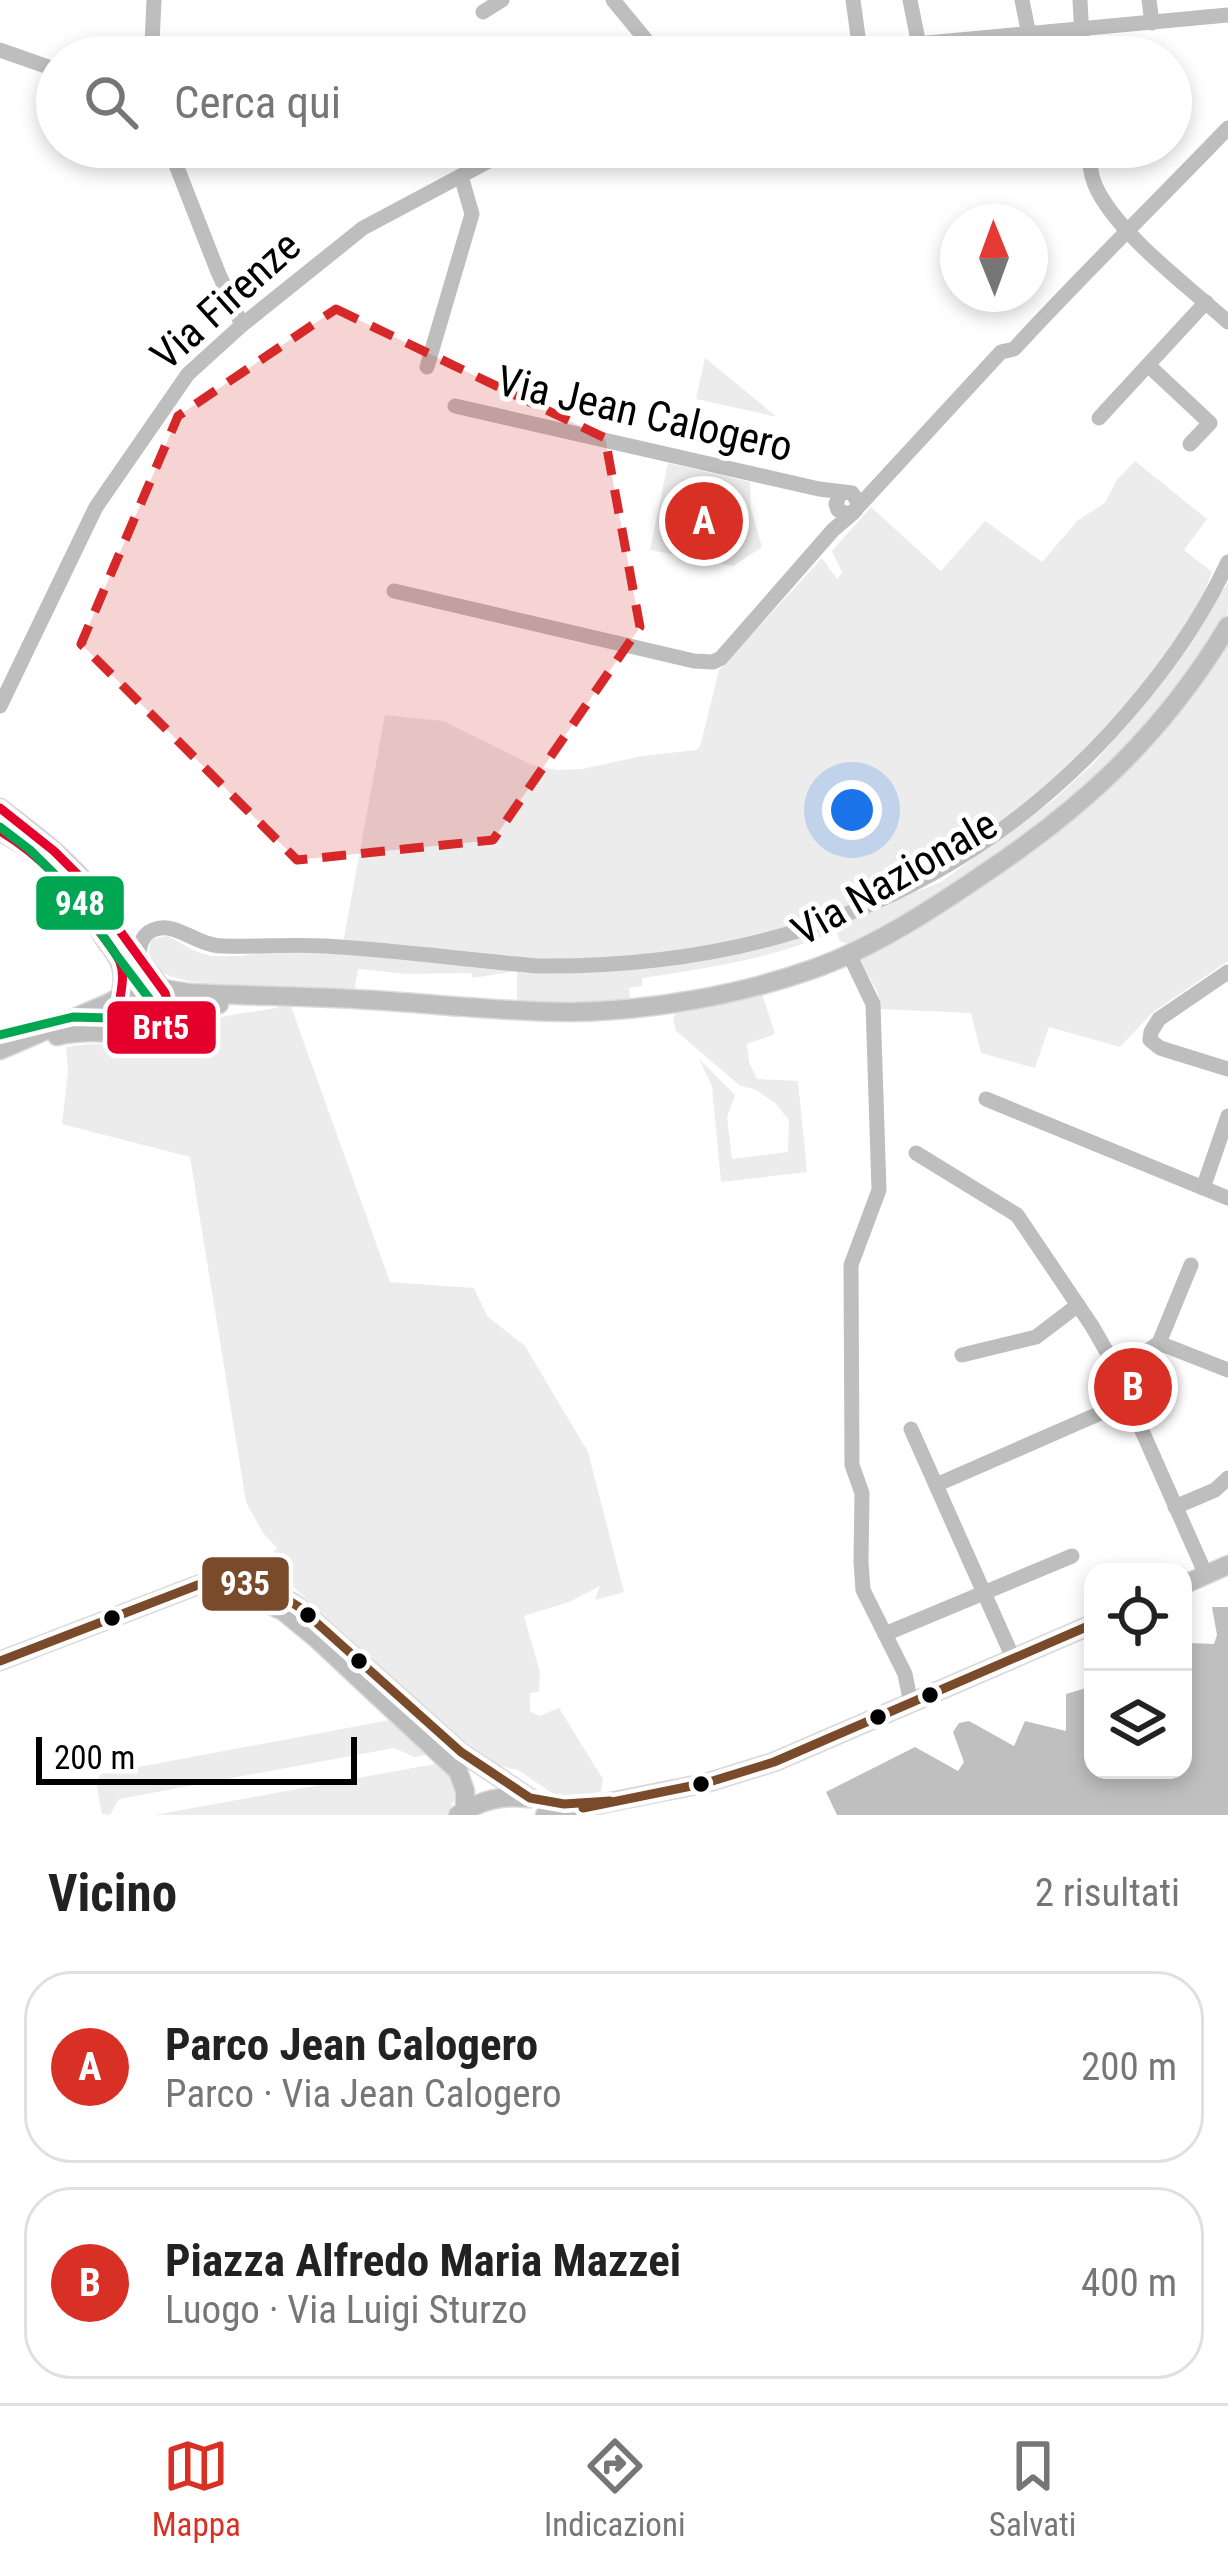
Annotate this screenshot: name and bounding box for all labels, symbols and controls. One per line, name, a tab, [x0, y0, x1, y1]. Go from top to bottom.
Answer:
search box	[36, 36, 1192, 168]
icon: search	[78, 69, 144, 135]
text: Cerca qui	[174, 76, 341, 129]
north arrow	[940, 204, 1048, 312]
street label: Via Firenze	[141, 221, 310, 380]
street label: Via Jean Calogero	[492, 356, 797, 471]
pin: A	[665, 476, 743, 566]
your location	[822, 780, 882, 840]
street label: Via Nazionale	[783, 799, 1005, 956]
line badge: 948	[34, 874, 126, 932]
text: 948	[55, 884, 105, 923]
line badge: Brt5	[105, 999, 218, 1056]
text: Brt5	[132, 1008, 190, 1047]
pin: B	[1094, 1342, 1172, 1432]
line badge: 935	[200, 1555, 291, 1613]
map controls	[1084, 1563, 1192, 1779]
button: locate	[1084, 1563, 1192, 1671]
text: 935	[220, 1564, 270, 1603]
unlabelled marker	[297, 1604, 319, 1626]
unlabelled marker	[101, 1607, 123, 1629]
unlabelled marker	[348, 1650, 370, 1672]
button: layers	[1084, 1671, 1192, 1779]
unlabelled marker	[919, 1684, 941, 1706]
unlabelled marker	[867, 1706, 889, 1728]
scale bar	[36, 1731, 357, 1784]
text: 200 m	[54, 1738, 135, 1777]
unlabelled marker	[690, 1773, 712, 1795]
text: Vicino	[48, 1864, 177, 1923]
text: 2 risultati	[1035, 1870, 1180, 1916]
text: Parco Jean Calogero	[165, 2018, 538, 2071]
text: A	[78, 2044, 102, 2090]
text: 200 m	[1081, 2044, 1177, 2090]
text: Parco · Via Jean Calogero	[165, 2071, 562, 2117]
text: Piazza Alfredo Maria Mazzei	[165, 2234, 681, 2287]
text: B	[79, 2260, 101, 2306]
text: 400 m	[1081, 2260, 1177, 2306]
text: Luogo · Via Luigi Sturzo	[165, 2287, 527, 2333]
tab: Mappa	[152, 2433, 241, 2544]
tab: Indicazioni	[544, 2433, 685, 2544]
tab: Salvati	[989, 2433, 1076, 2544]

